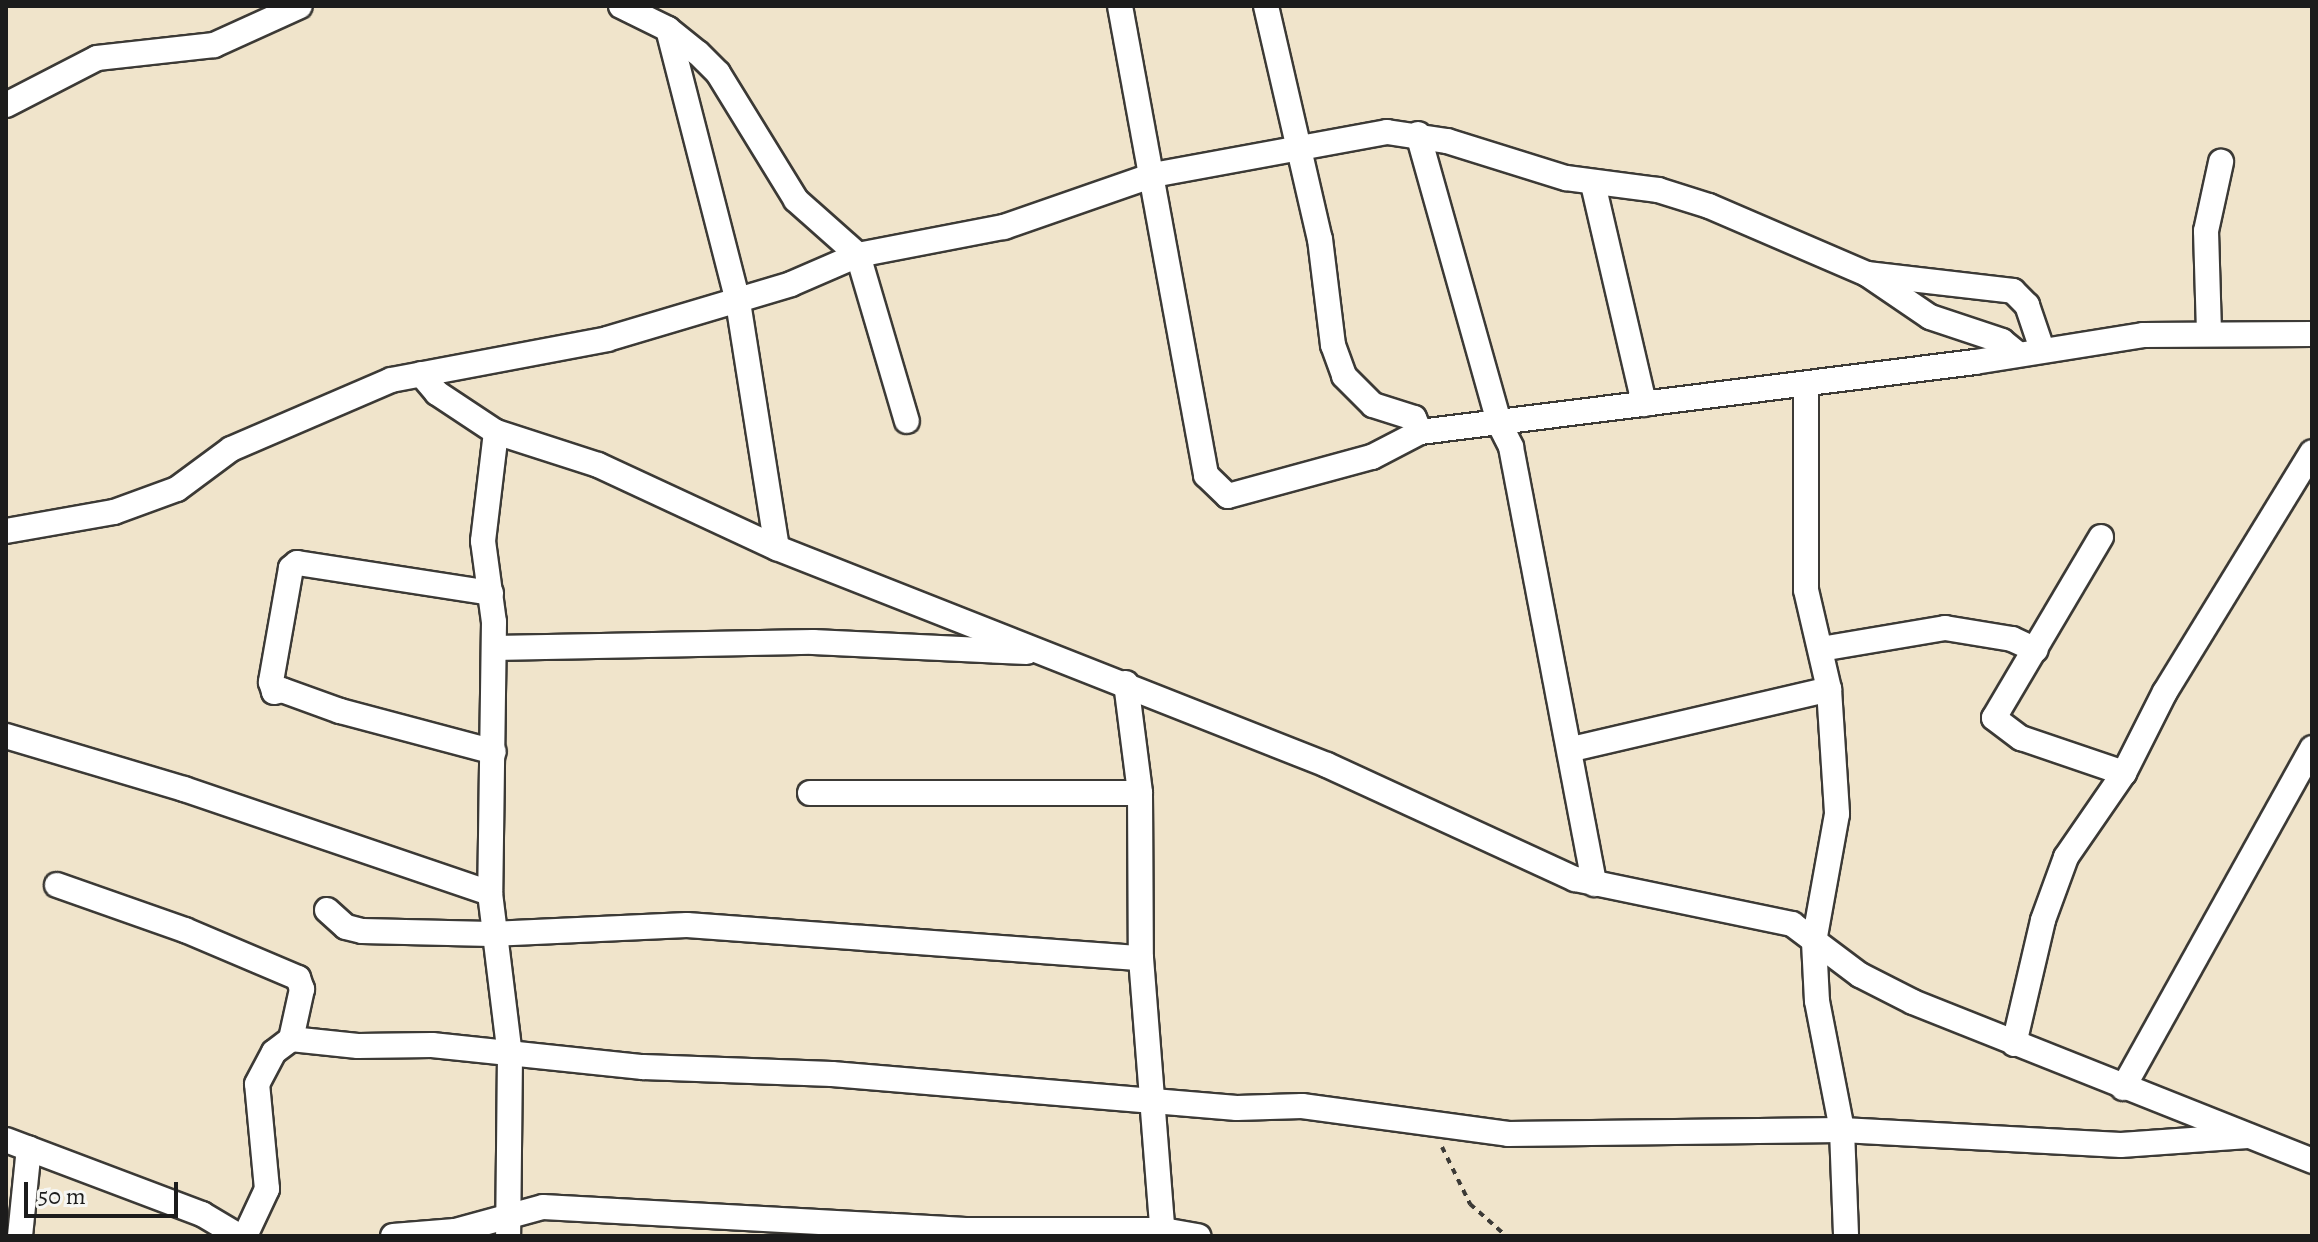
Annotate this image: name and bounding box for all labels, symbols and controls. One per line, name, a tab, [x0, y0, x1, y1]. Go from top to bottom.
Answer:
scale bar	[28, 1166, 182, 1216]
text: 50 m	[38, 1180, 86, 1212]

